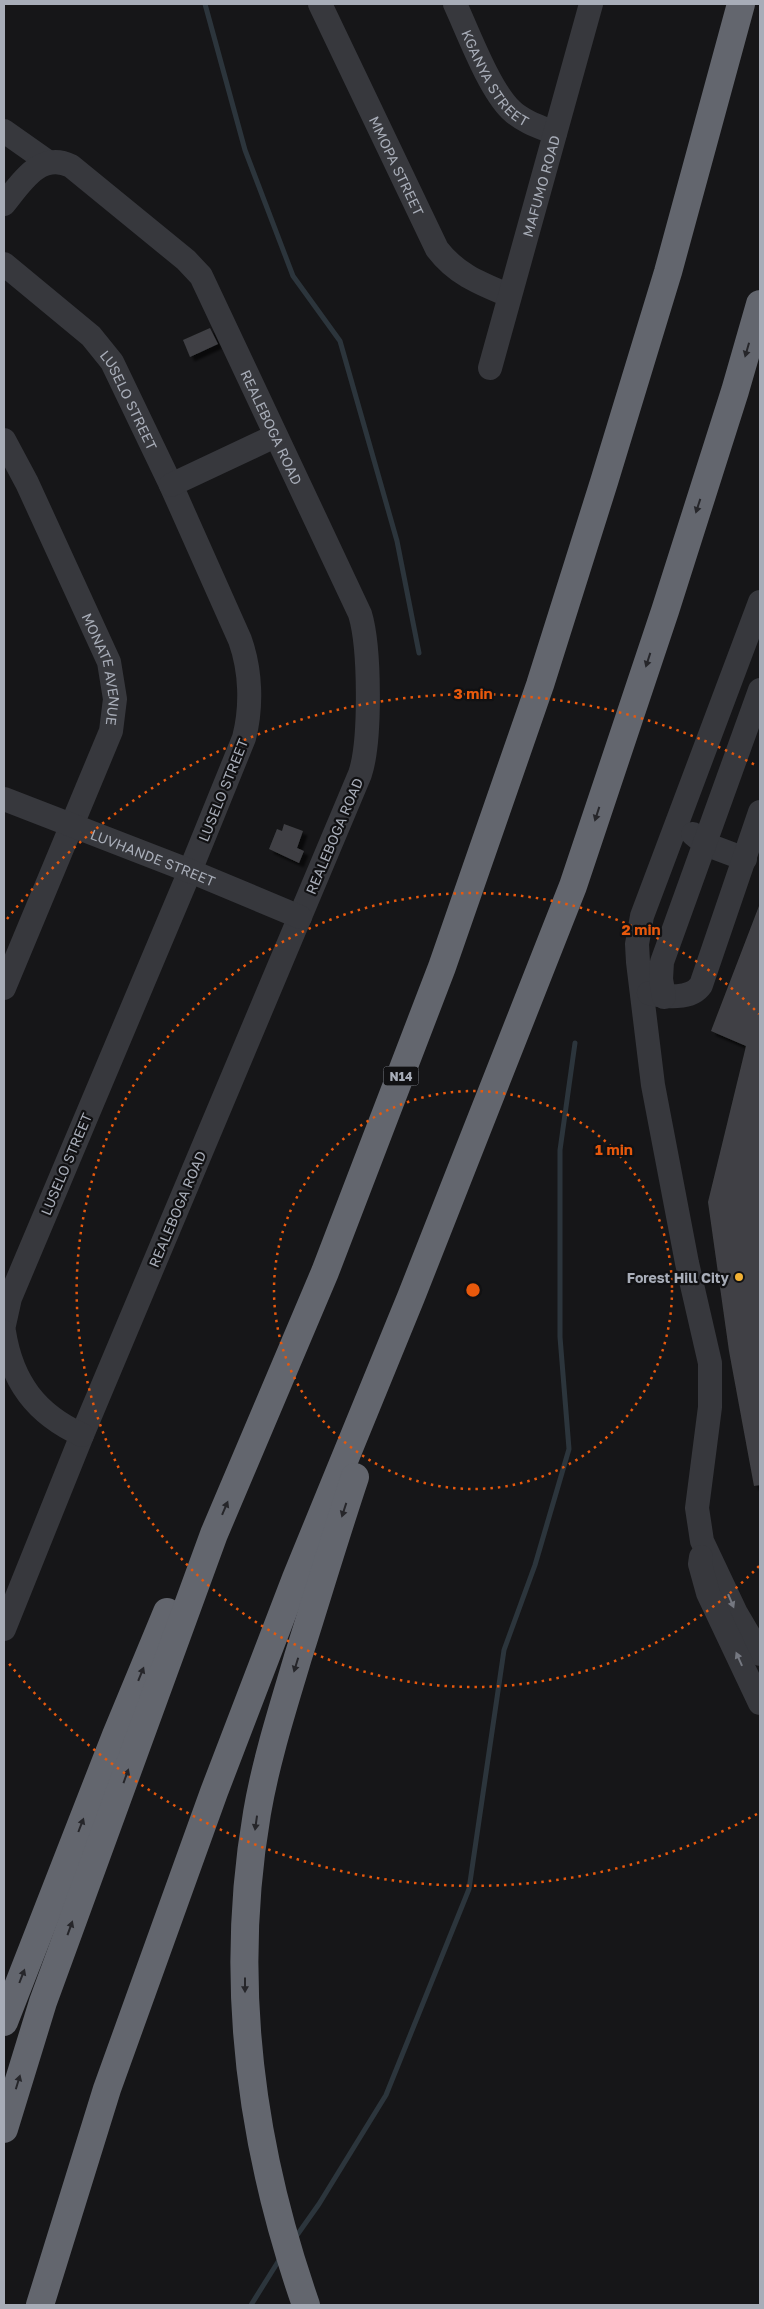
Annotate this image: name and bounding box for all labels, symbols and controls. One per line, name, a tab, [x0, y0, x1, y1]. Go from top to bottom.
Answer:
street label: KGANYA STREET	[459, 27, 532, 129]
street label: MMOPA STREET	[366, 113, 428, 218]
street label: MAFUMO ROAD	[518, 133, 563, 239]
one-way arrow	[742, 343, 750, 358]
street label: LUSELO STREET	[97, 346, 162, 453]
street label: REALEBOGA ROAD	[238, 367, 306, 487]
one-way arrow	[694, 498, 702, 513]
street label: MONATE AVENUE	[79, 610, 124, 726]
one-way arrow	[644, 653, 652, 668]
text: 3 min	[453, 684, 493, 702]
street label: LUSELO STREET	[195, 736, 252, 844]
street label: REALEBOGA ROAD	[302, 775, 366, 897]
one-way arrow	[593, 807, 600, 822]
street label: LUVHANDE STREET	[88, 825, 218, 889]
text: 2 min	[621, 920, 661, 938]
road number: N14	[384, 1066, 418, 1086]
street label: LUSELO STREET	[37, 1110, 95, 1218]
text: 1 min	[595, 1140, 633, 1158]
street label: REALEBOGA ROAD	[145, 1148, 209, 1270]
place label: Forest Hill City	[627, 1269, 730, 1286]
marker: Forest Hill City	[733, 1271, 745, 1283]
centre of rings	[464, 1281, 482, 1299]
one-way arrow	[221, 1501, 229, 1516]
one-way arrow	[340, 1503, 347, 1518]
one-way arrow	[727, 1594, 735, 1609]
one-way arrow	[734, 1652, 742, 1666]
one-way arrow	[291, 1658, 299, 1673]
one-way arrow	[137, 1666, 145, 1681]
one-way arrow	[123, 1768, 130, 1783]
one-way arrow	[251, 1815, 259, 1831]
one-way arrow	[77, 1817, 85, 1832]
one-way arrow	[66, 1920, 74, 1935]
one-way arrow	[18, 1969, 26, 1983]
one-way arrow	[241, 1977, 249, 1993]
one-way arrow	[15, 2075, 23, 2090]

